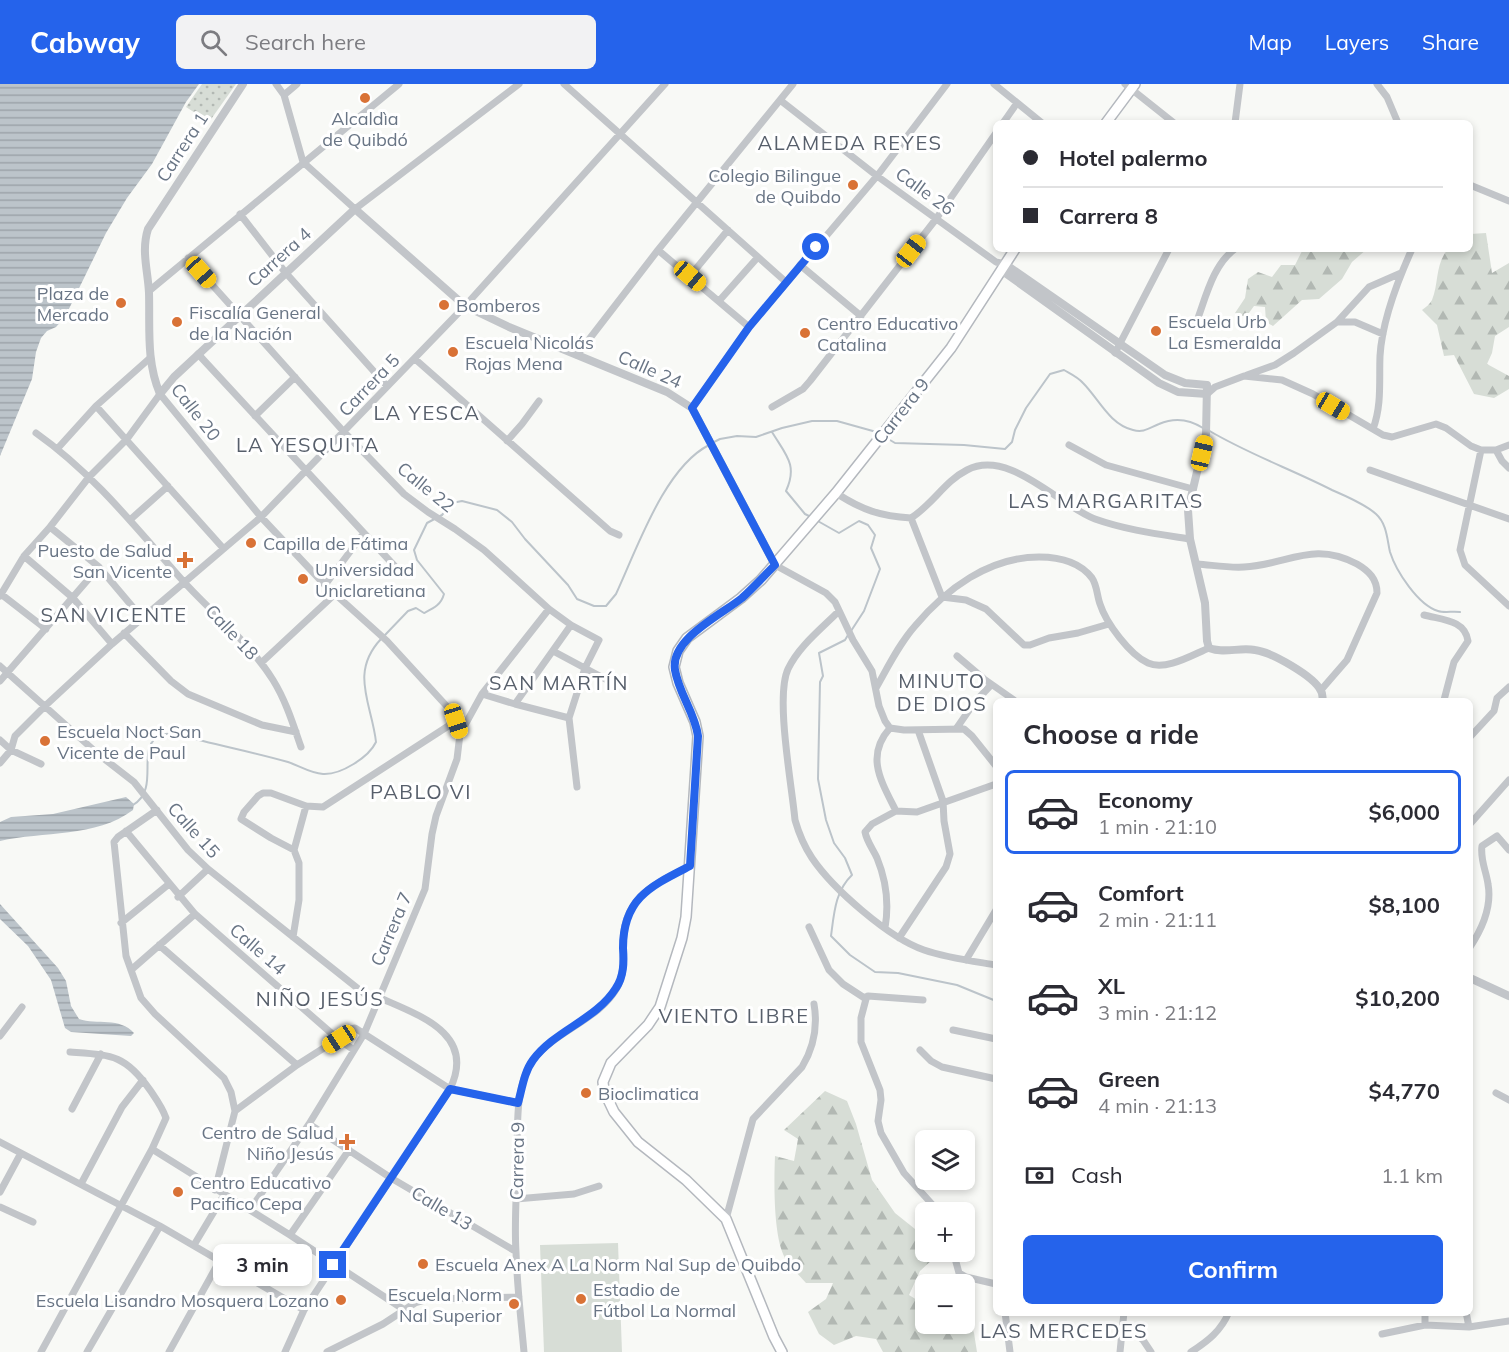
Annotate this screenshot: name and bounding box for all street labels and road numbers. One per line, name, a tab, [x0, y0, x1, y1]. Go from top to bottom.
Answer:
street label: Carrera 1	[151, 108, 213, 186]
street label: Calle 26	[891, 162, 959, 220]
street label: Carrera 4	[242, 222, 316, 292]
street label: Calle 24	[614, 345, 686, 393]
street label: Carrera 5	[334, 349, 405, 421]
street label: Carrera 9	[868, 373, 934, 449]
street label: Calle 20	[166, 378, 226, 446]
street label: Calle 22	[393, 457, 459, 517]
street label: Calle 18	[201, 599, 263, 665]
street label: Calle 15	[163, 797, 225, 863]
street label: Carrera 7	[365, 888, 417, 970]
street label: Calle 14	[225, 918, 291, 980]
street label: Carrera 9	[505, 1122, 529, 1200]
street label: Calle 13	[407, 1181, 477, 1235]

